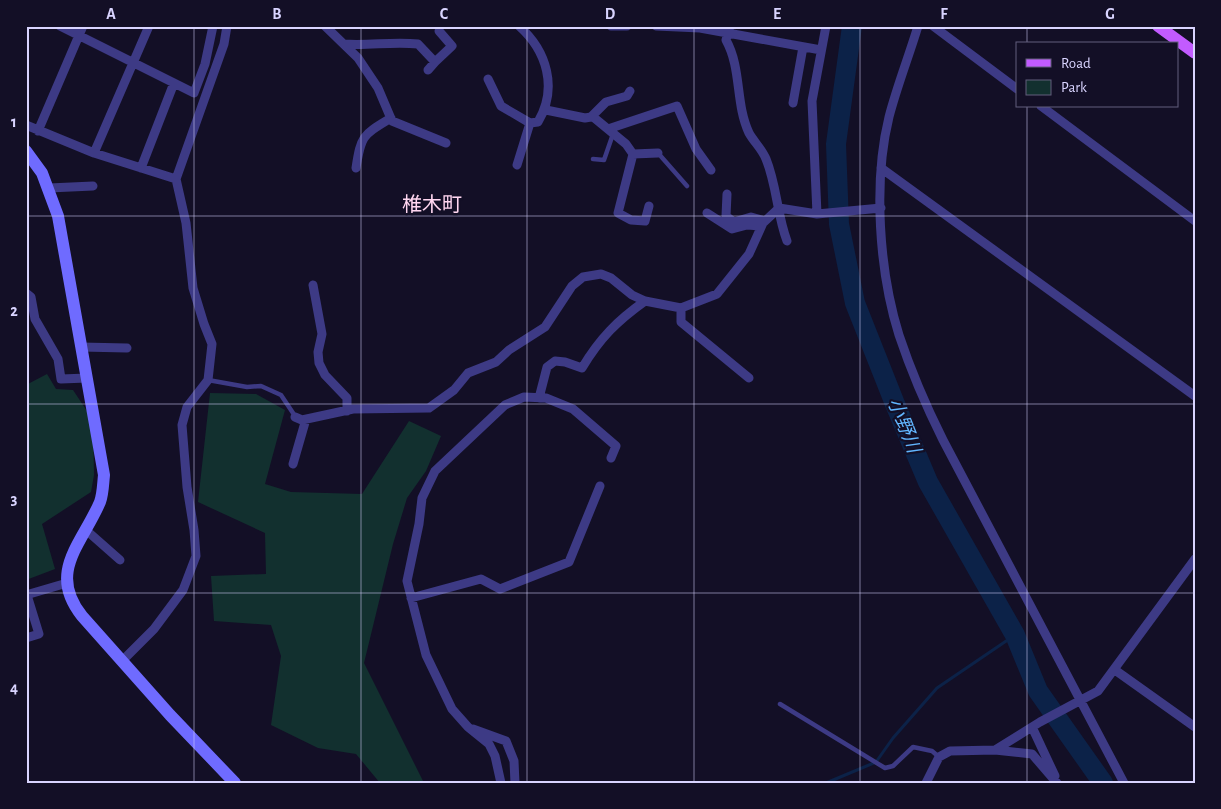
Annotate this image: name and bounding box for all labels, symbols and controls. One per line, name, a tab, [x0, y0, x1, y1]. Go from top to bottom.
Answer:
text: A	[106, 6, 116, 22]
text: B	[272, 6, 282, 22]
text: C	[440, 6, 449, 22]
text: D	[605, 6, 616, 22]
text: E	[773, 6, 781, 22]
text: F	[940, 6, 948, 22]
text: G	[1105, 6, 1115, 22]
legend	[1016, 42, 1178, 108]
text: Road	[1061, 56, 1091, 71]
text: Park	[1061, 80, 1087, 95]
text: 1	[11, 114, 17, 130]
district label: 椎木町	[402, 194, 462, 215]
text: 2	[10, 303, 18, 319]
water label: 小野川	[884, 395, 925, 457]
text: 3	[11, 491, 18, 507]
text: 4	[10, 680, 18, 696]

